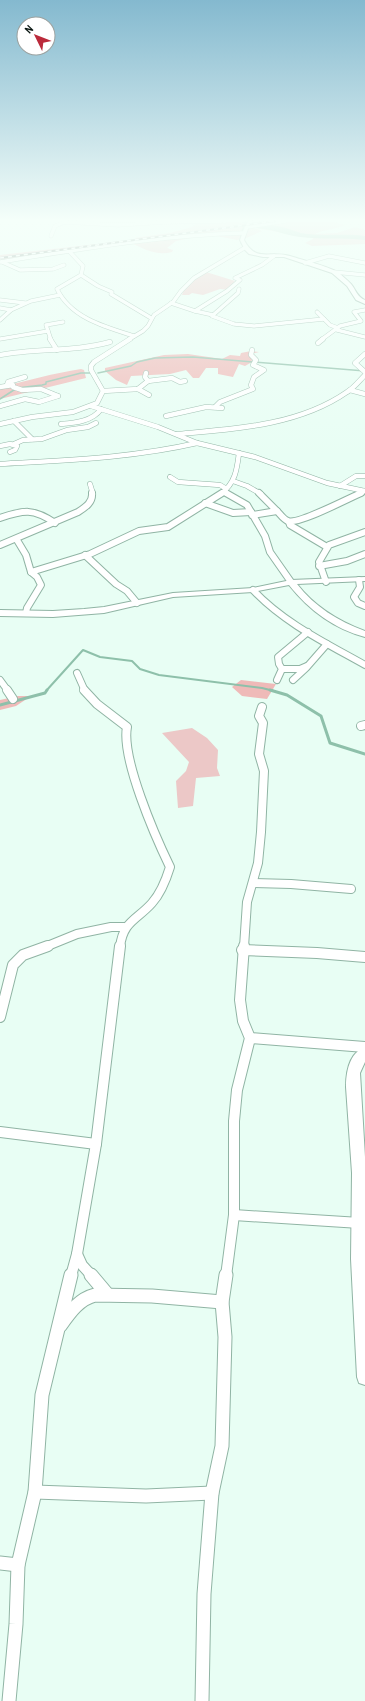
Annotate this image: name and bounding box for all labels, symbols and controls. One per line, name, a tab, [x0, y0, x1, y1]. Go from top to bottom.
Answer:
north arrow	[16, 16, 56, 56]
text: N	[21, 22, 36, 36]

